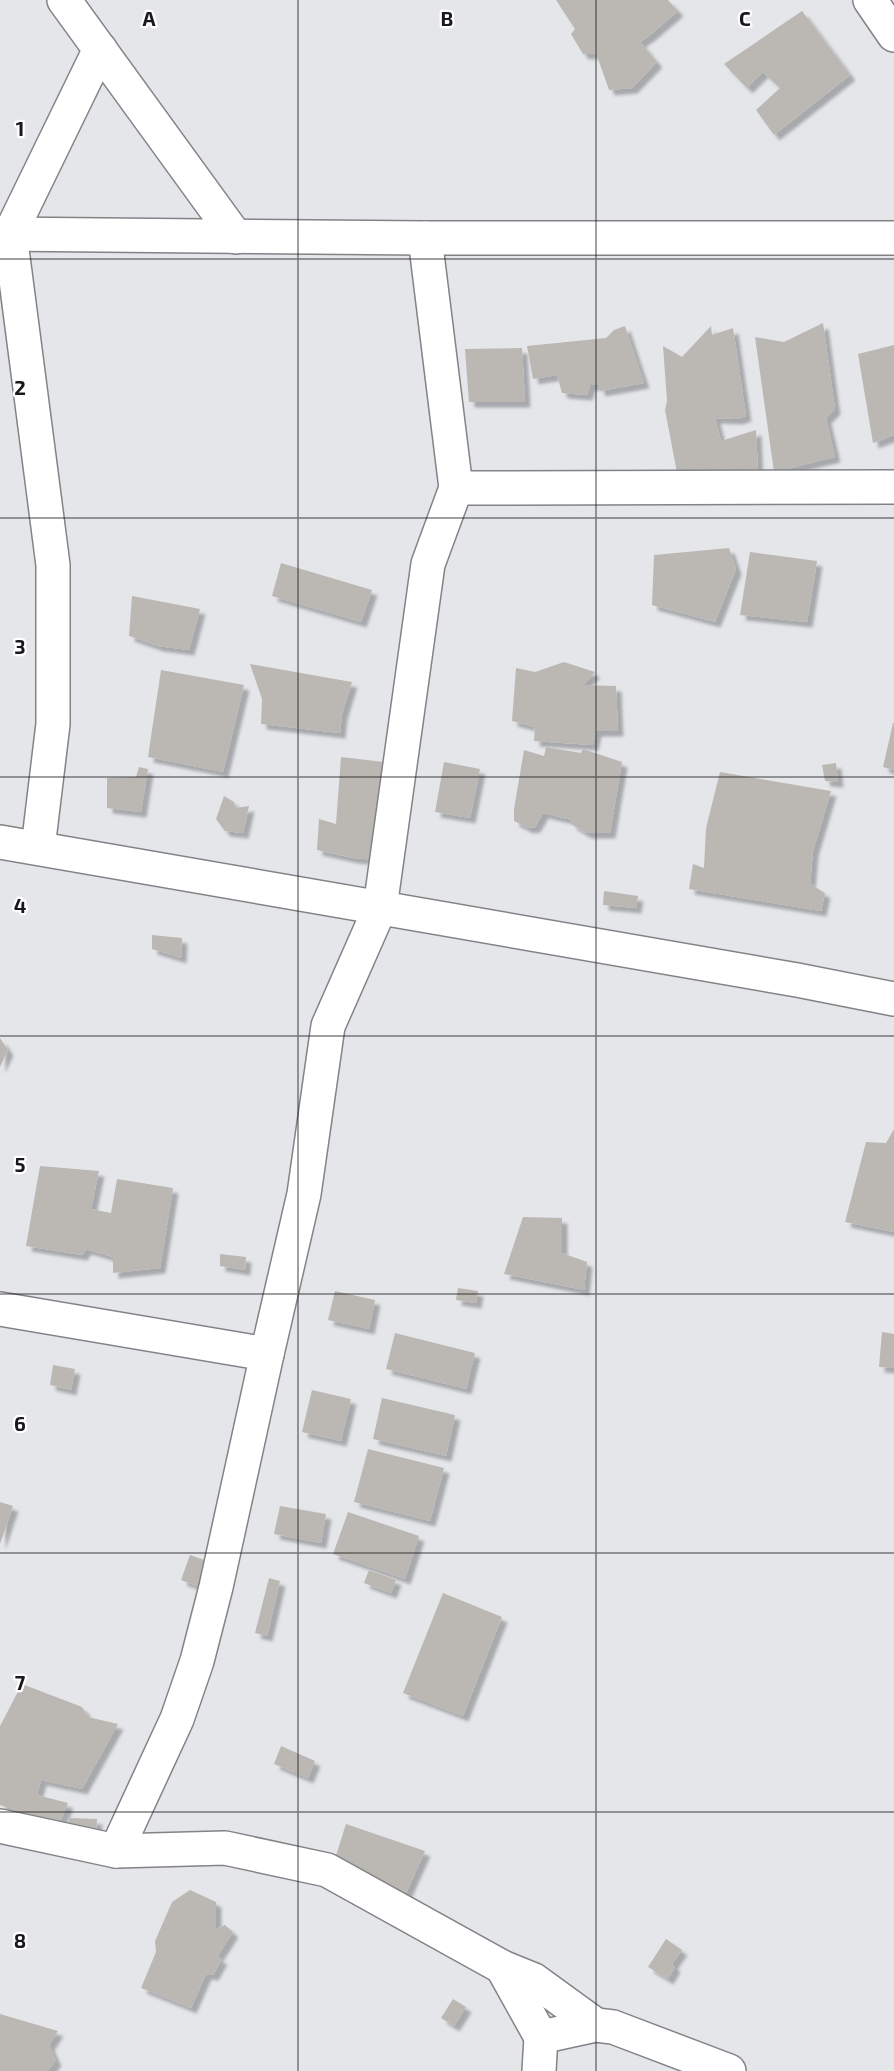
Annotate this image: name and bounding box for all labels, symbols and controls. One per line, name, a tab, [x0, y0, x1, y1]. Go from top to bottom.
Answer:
text: A	[142, 6, 156, 30]
text: B	[441, 6, 453, 30]
text: C	[739, 6, 751, 30]
text: 1	[16, 116, 24, 140]
text: 2	[14, 375, 26, 399]
text: 3	[14, 634, 26, 658]
text: 4	[14, 893, 27, 917]
text: 5	[14, 1152, 26, 1176]
text: 6	[14, 1411, 26, 1435]
text: 7	[15, 1670, 26, 1694]
text: 8	[14, 1928, 26, 1952]

